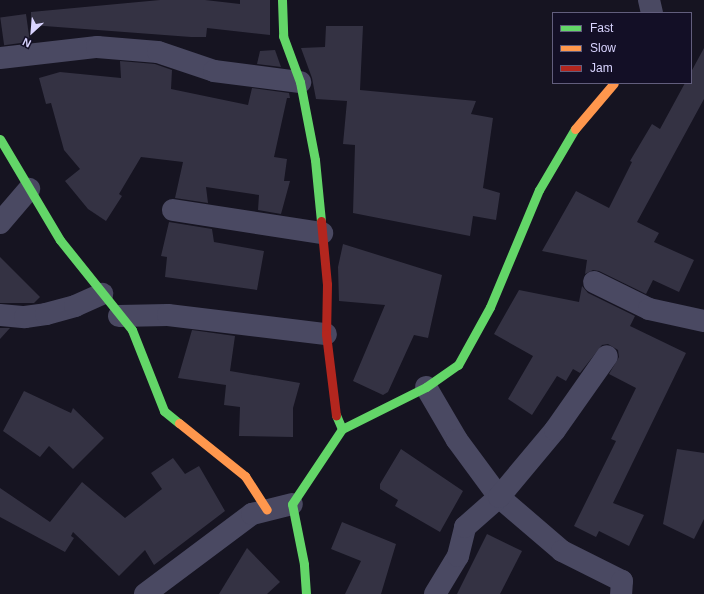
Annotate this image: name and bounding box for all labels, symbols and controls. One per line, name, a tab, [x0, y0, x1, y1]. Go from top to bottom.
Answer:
north arrow	[12, 12, 52, 52]
legend	[552, 12, 692, 84]
text: Fast	[590, 21, 613, 35]
text: N	[21, 36, 33, 50]
text: Slow	[590, 41, 616, 55]
text: Jam	[590, 61, 613, 75]

